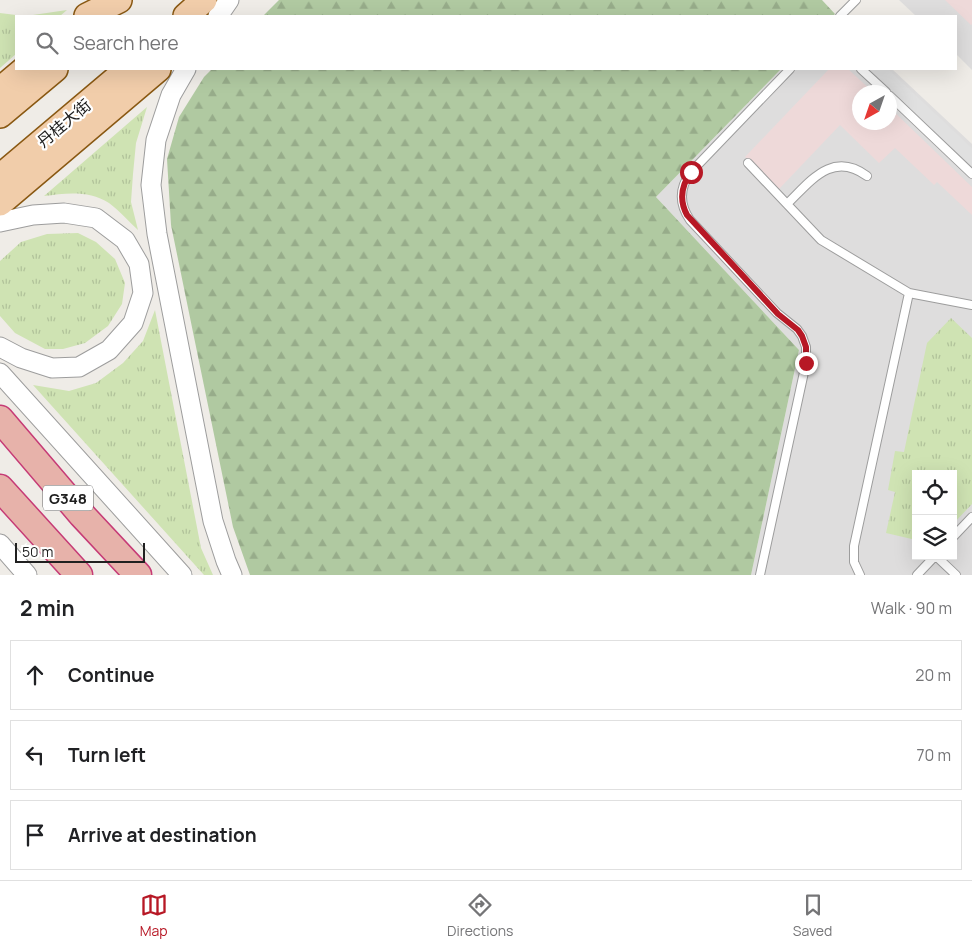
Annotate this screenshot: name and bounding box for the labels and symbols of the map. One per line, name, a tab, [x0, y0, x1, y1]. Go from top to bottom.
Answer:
north arrow	[852, 85, 897, 130]
street label: 丹桂大街	[32, 94, 96, 152]
route start	[680, 161, 703, 184]
route end	[795, 352, 818, 375]
road number: G348	[43, 486, 93, 510]
scale bar	[15, 540, 145, 563]

